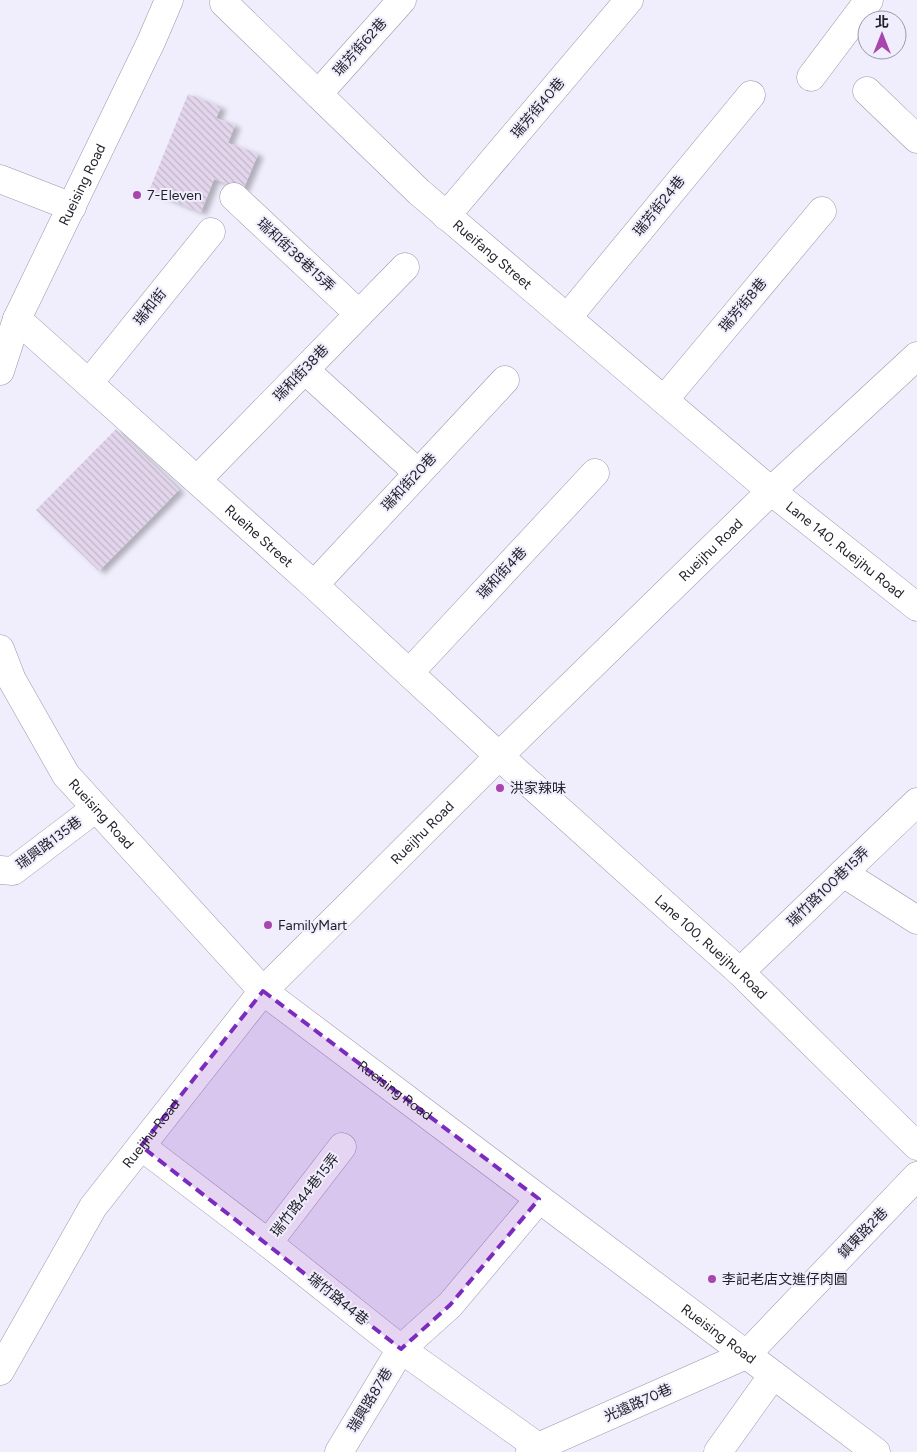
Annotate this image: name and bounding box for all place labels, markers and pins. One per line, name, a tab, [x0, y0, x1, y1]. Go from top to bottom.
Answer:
place label: 7-Eleven	[147, 187, 202, 204]
marker: 7-Eleven	[131, 189, 143, 201]
place label: 洪家辣味	[510, 780, 566, 797]
marker: 洪家辣味	[494, 782, 506, 794]
place label: FamilyMart	[278, 917, 347, 934]
marker: FamilyMart	[262, 919, 274, 931]
place label: 李記老店文進仔肉圓	[722, 1271, 848, 1288]
marker: 李記老店文進仔肉圓	[706, 1273, 718, 1285]

